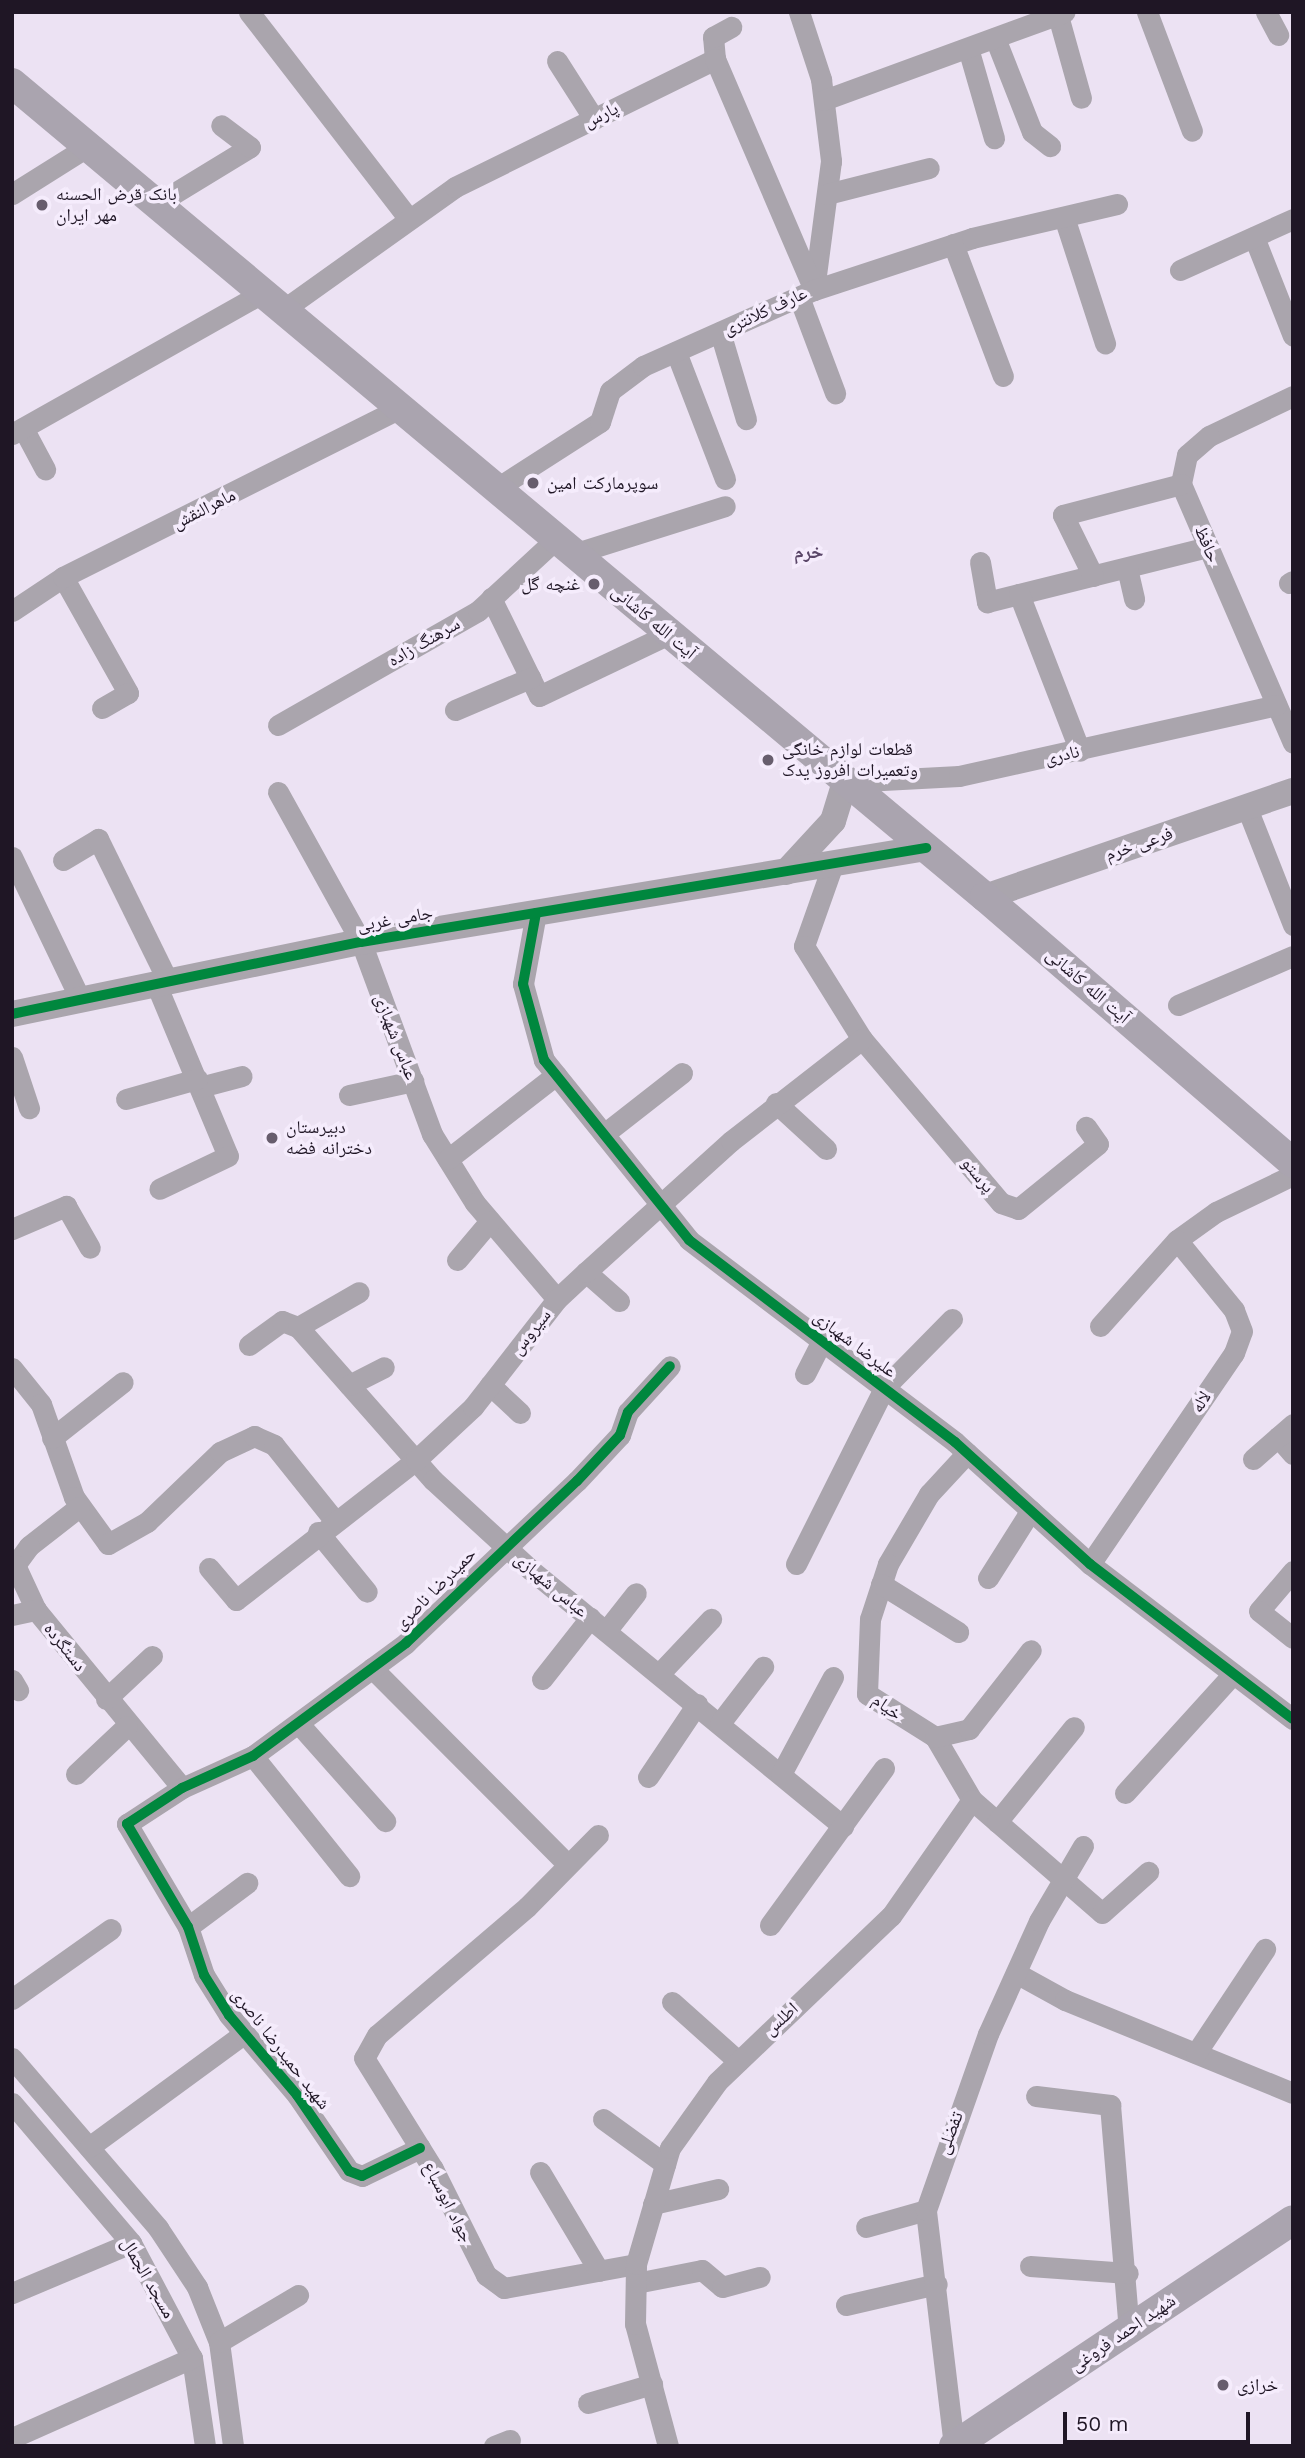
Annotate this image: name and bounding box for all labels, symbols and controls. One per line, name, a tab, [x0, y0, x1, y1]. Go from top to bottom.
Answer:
street label: پارس	[580, 97, 622, 133]
place label: بانک قرض الحسنه مهر ایران	[56, 184, 177, 227]
marker: بانک قرض الحسنه مهر ایران	[34, 197, 50, 213]
street label: عارف کلانتری	[720, 282, 810, 340]
place label: سوپرمارکت امین	[547, 472, 658, 494]
marker: سوپرمارکت امین	[525, 475, 541, 491]
street label: ماهرالنقش	[169, 484, 239, 534]
street label: حافظ	[1190, 523, 1224, 565]
district label: خرم	[794, 541, 824, 563]
place label: غنچه گل	[521, 573, 580, 595]
marker: غنچه گل	[586, 576, 602, 592]
street label: آیت الله کاشانی	[607, 580, 701, 664]
street label: سرهنگ زاده	[384, 613, 464, 671]
place label: قطعات لوازم خانگی وتعمیرات افروز یدک	[782, 739, 918, 782]
street label: نادری	[1043, 741, 1081, 769]
marker: قطعات لوازم خانگی وتعمیرات افروز یدک	[760, 752, 776, 768]
street label: فرعی خرم	[1102, 822, 1176, 866]
street label: جامی غربی	[356, 902, 434, 936]
street label: آیت الله کاشانی	[1042, 944, 1134, 1028]
street label: عباس شهبازی	[370, 991, 422, 1083]
place label: دبیرستان دخترانه فضه	[286, 1117, 372, 1160]
marker: دبیرستان دخترانه فضه	[264, 1130, 280, 1146]
street label: پرستو	[957, 1153, 999, 1197]
street label: سیروس	[506, 1305, 556, 1359]
street label: علیرضا شهبازی	[809, 1306, 901, 1382]
street label: لاله	[1186, 1387, 1216, 1417]
street label: حمیدرضا ناصری	[389, 1543, 481, 1635]
street label: عباس شهبازی	[510, 1548, 592, 1622]
street label: دستگرده	[39, 1618, 91, 1676]
street label: خیام	[868, 1689, 906, 1725]
street label: شهید حمیدرضا ناصری	[227, 1984, 335, 2114]
street label: اطلس	[759, 1998, 803, 2040]
street label: تفضلی	[932, 2109, 968, 2157]
street label: جواد ابوسباع	[418, 2158, 478, 2246]
street label: مسجد الجمال	[116, 2234, 180, 2322]
street label: شهید احمد فروغی	[1066, 2290, 1180, 2376]
place label: خرازی	[1237, 2374, 1278, 2396]
marker: خرازی	[1215, 2377, 1231, 2393]
scale bar	[1067, 2398, 1254, 2442]
text: 50 m	[1076, 2411, 1128, 2436]

